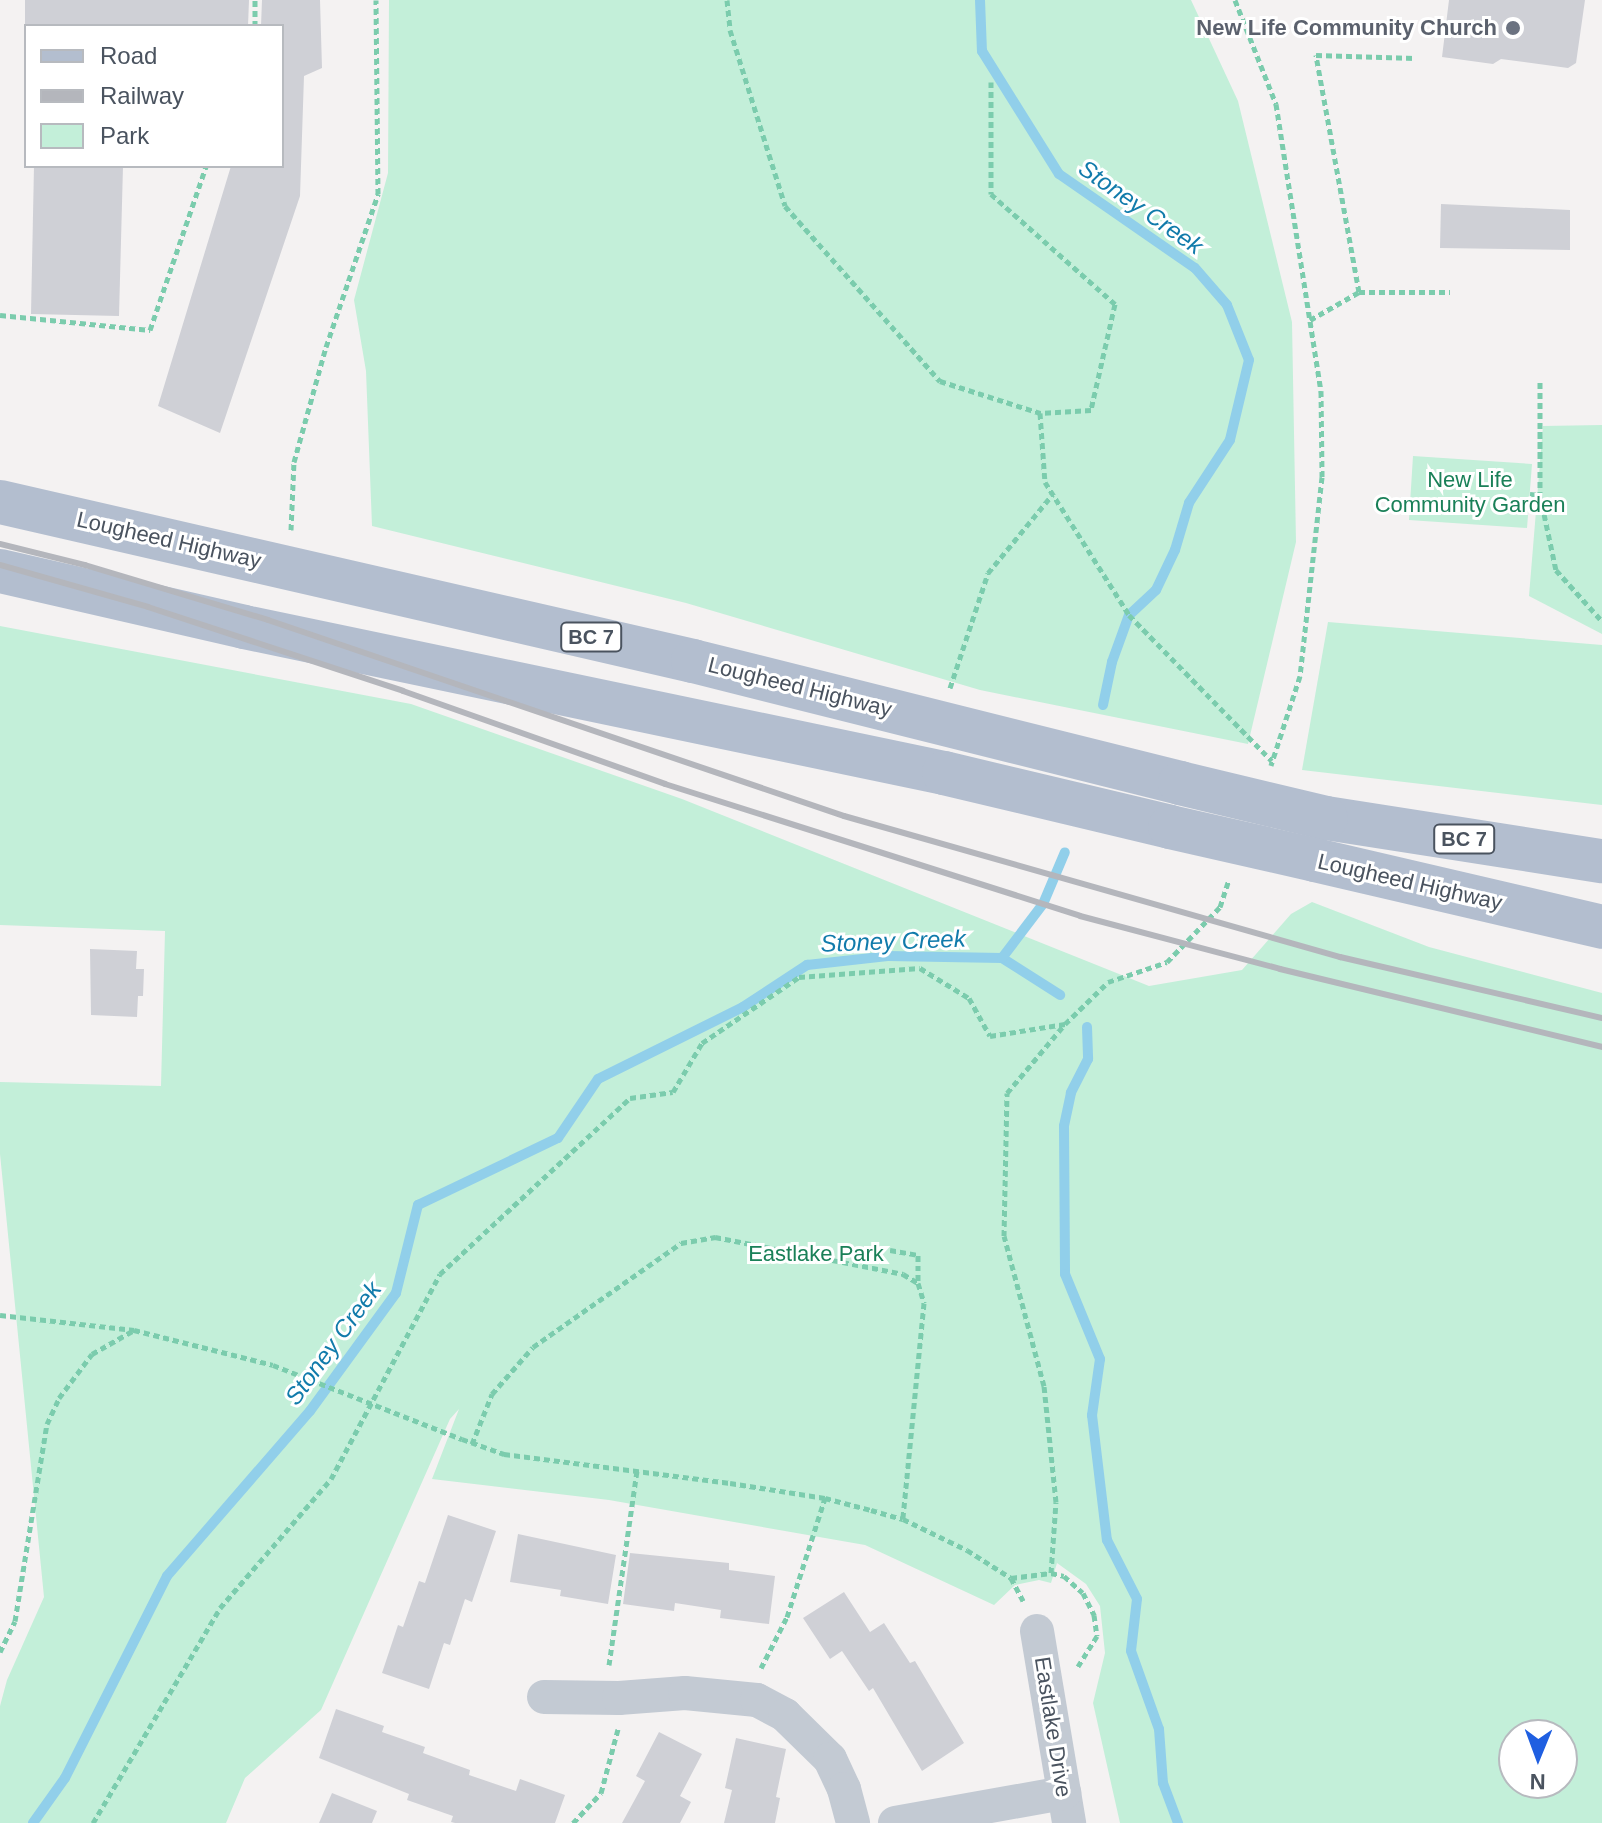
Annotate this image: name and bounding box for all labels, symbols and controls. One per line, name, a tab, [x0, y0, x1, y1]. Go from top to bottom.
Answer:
place label: New Life Community Church	[1196, 15, 1497, 41]
marker: New Life Community Church	[1504, 19, 1522, 37]
legend	[24, 24, 284, 168]
text: Road	[100, 42, 157, 69]
text: Railway	[100, 82, 184, 109]
text: Park	[100, 122, 149, 149]
water label: Stoney Creek	[1073, 154, 1209, 260]
park label: New Life Community Garden	[1375, 466, 1565, 518]
street label: Lougheed Highway	[74, 506, 264, 574]
road number: BC 7	[559, 621, 623, 653]
street label: Lougheed Highway	[705, 651, 895, 723]
road number: BC 7	[1432, 823, 1496, 855]
street label: Lougheed Highway	[1315, 848, 1505, 916]
water label: Stoney Creek	[820, 924, 966, 958]
park label: Eastlake Park	[748, 1241, 884, 1267]
water label: Stoney Creek	[279, 1276, 387, 1410]
street label: Eastlake Drive	[1029, 1655, 1077, 1799]
north arrow	[1498, 1719, 1578, 1799]
text: N	[1529, 1769, 1546, 1794]

